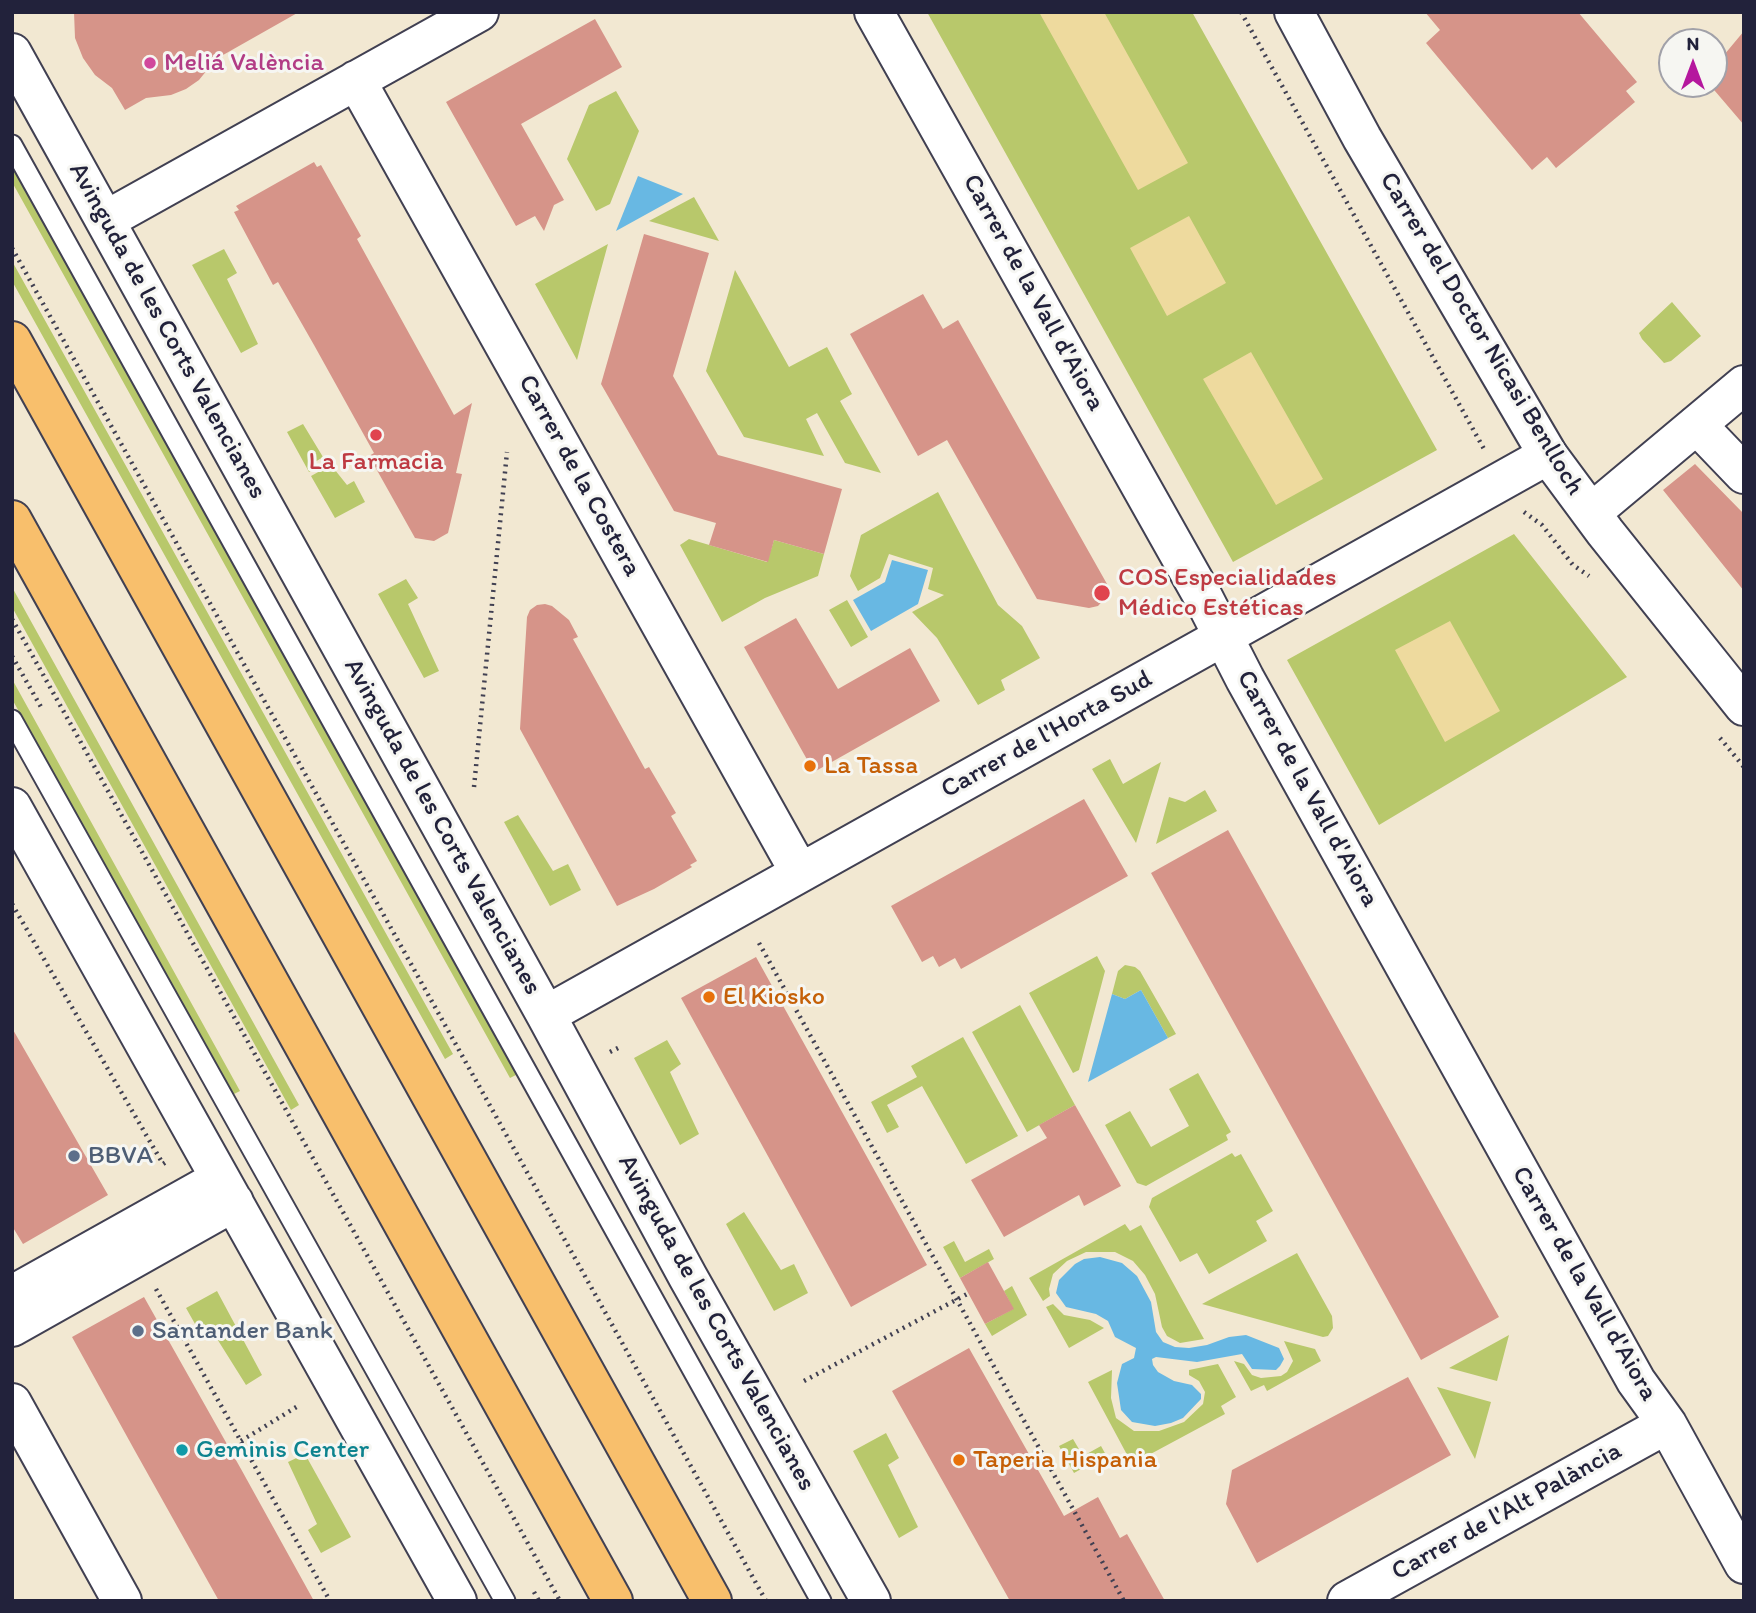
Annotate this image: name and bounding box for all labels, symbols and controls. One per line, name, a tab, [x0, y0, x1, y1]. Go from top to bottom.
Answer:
north arrow	[1658, 28, 1728, 98]
text: N	[1687, 32, 1699, 55]
place label: Meliá València	[164, 47, 324, 79]
marker: Meliá València	[142, 55, 158, 71]
street label: Avinguda de les Corts Valencianes	[61, 157, 273, 505]
street label: Carrer del Doctor Nicasi Benlloch	[1372, 167, 1590, 501]
street label: Carrer de la Vall d'Aiora	[955, 169, 1111, 417]
street label: Carrer de la Costera	[511, 370, 647, 582]
marker: La Farmacia	[368, 427, 384, 443]
place label: La Farmacia	[309, 446, 443, 478]
place label: COS Especialidades Médico Estéticas	[1118, 562, 1336, 624]
marker: COS Especialidades Médico Estéticas	[1092, 583, 1112, 603]
street label: Avinguda de les Corts Valencianes	[336, 653, 548, 1001]
street label: Carrer de l'Horta Sud	[936, 664, 1158, 806]
street label: Carrer de la Vall d'Aiora	[1229, 665, 1385, 913]
place label: La Tassa	[824, 750, 918, 782]
marker: La Tassa	[802, 758, 818, 774]
place label: El Kiosko	[723, 981, 825, 1013]
marker: El Kiosko	[701, 989, 717, 1005]
place label: BBVA	[88, 1140, 153, 1172]
marker: BBVA	[66, 1148, 82, 1164]
street label: Avinguda de les Corts Valencianes	[610, 1149, 822, 1497]
street label: Carrer de la Vall d'Aiora	[1504, 1161, 1664, 1407]
place label: Santander Bank	[152, 1315, 333, 1347]
marker: Santander Bank	[130, 1323, 146, 1339]
place label: Geminis Center	[196, 1434, 369, 1466]
street label: Carrer de l'Alt Palància	[1387, 1436, 1627, 1588]
marker: Geminis Center	[174, 1442, 190, 1458]
place label: Taperia Hispania	[973, 1444, 1157, 1476]
marker: Taperia Hispania	[951, 1452, 967, 1468]

